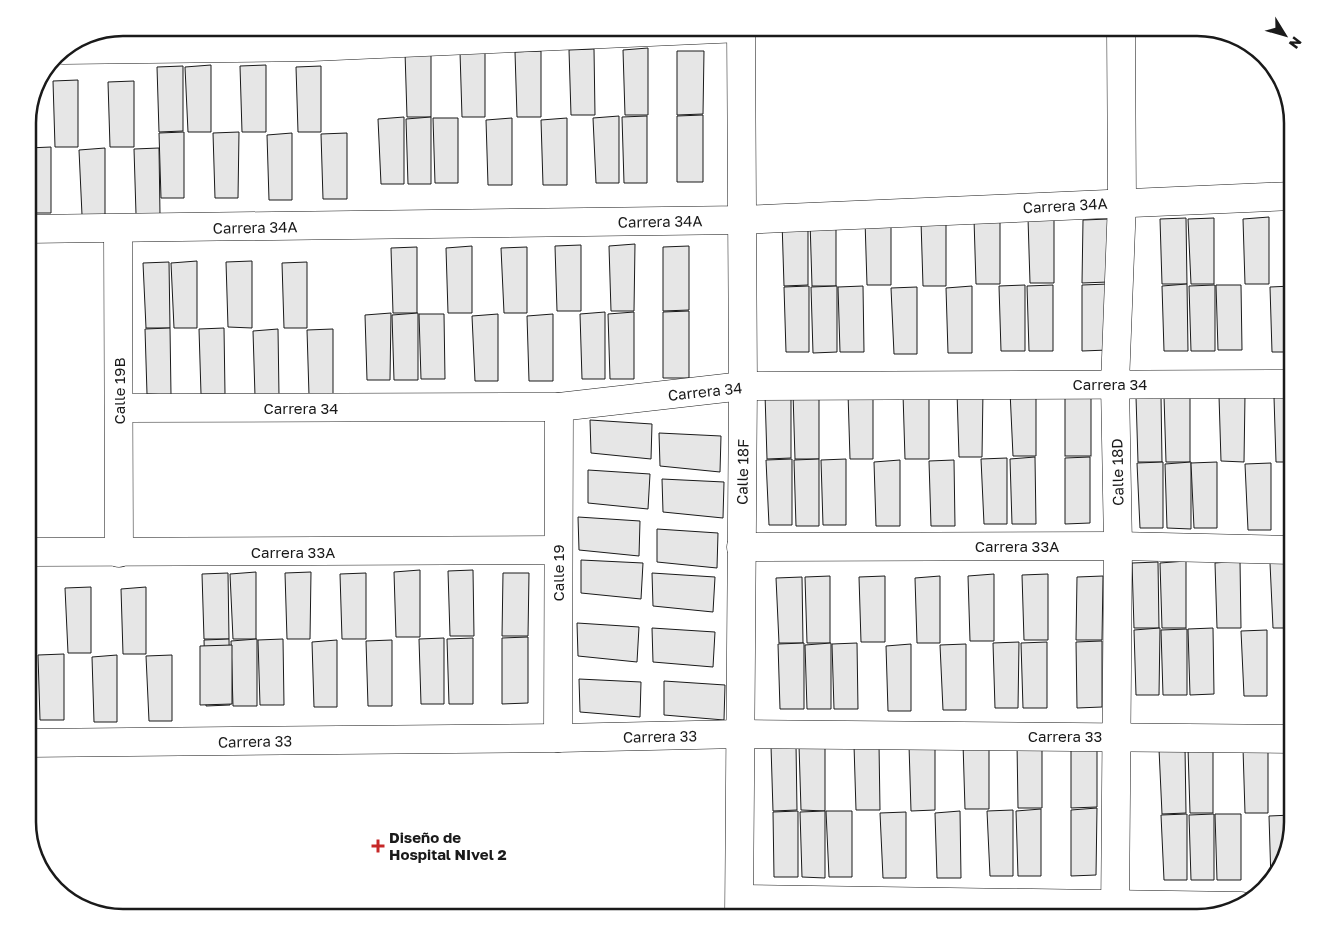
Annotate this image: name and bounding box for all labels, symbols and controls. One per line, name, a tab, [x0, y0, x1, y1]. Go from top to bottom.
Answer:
north arrow	[1260, 10, 1310, 60]
text: N	[1286, 34, 1306, 52]
street label: Carrera 34A	[1022, 194, 1108, 216]
street label: Carrera 34A	[617, 211, 703, 231]
street label: Carrera 34A	[212, 217, 298, 237]
street label: Calle 19B	[110, 358, 128, 424]
street label: Carrera 34	[1073, 375, 1147, 393]
street label: Carrera 34	[667, 378, 743, 404]
street label: Carrera 34	[264, 399, 338, 417]
street label: Calle 18D	[1107, 438, 1127, 506]
street label: Calle 18F	[732, 439, 752, 505]
street label: Carrera 33A	[975, 537, 1059, 555]
street label: Carrera 33A	[251, 543, 335, 561]
street label: Calle 19	[549, 545, 567, 601]
street label: Carrera 33	[623, 726, 697, 746]
street label: Carrera 33	[1028, 727, 1102, 745]
street label: Carrera 33	[218, 731, 292, 751]
place label: Diseño de Hospital NIvel 2	[389, 828, 507, 863]
marker: Diseño de Hospital NIvel 2	[371, 839, 385, 853]

